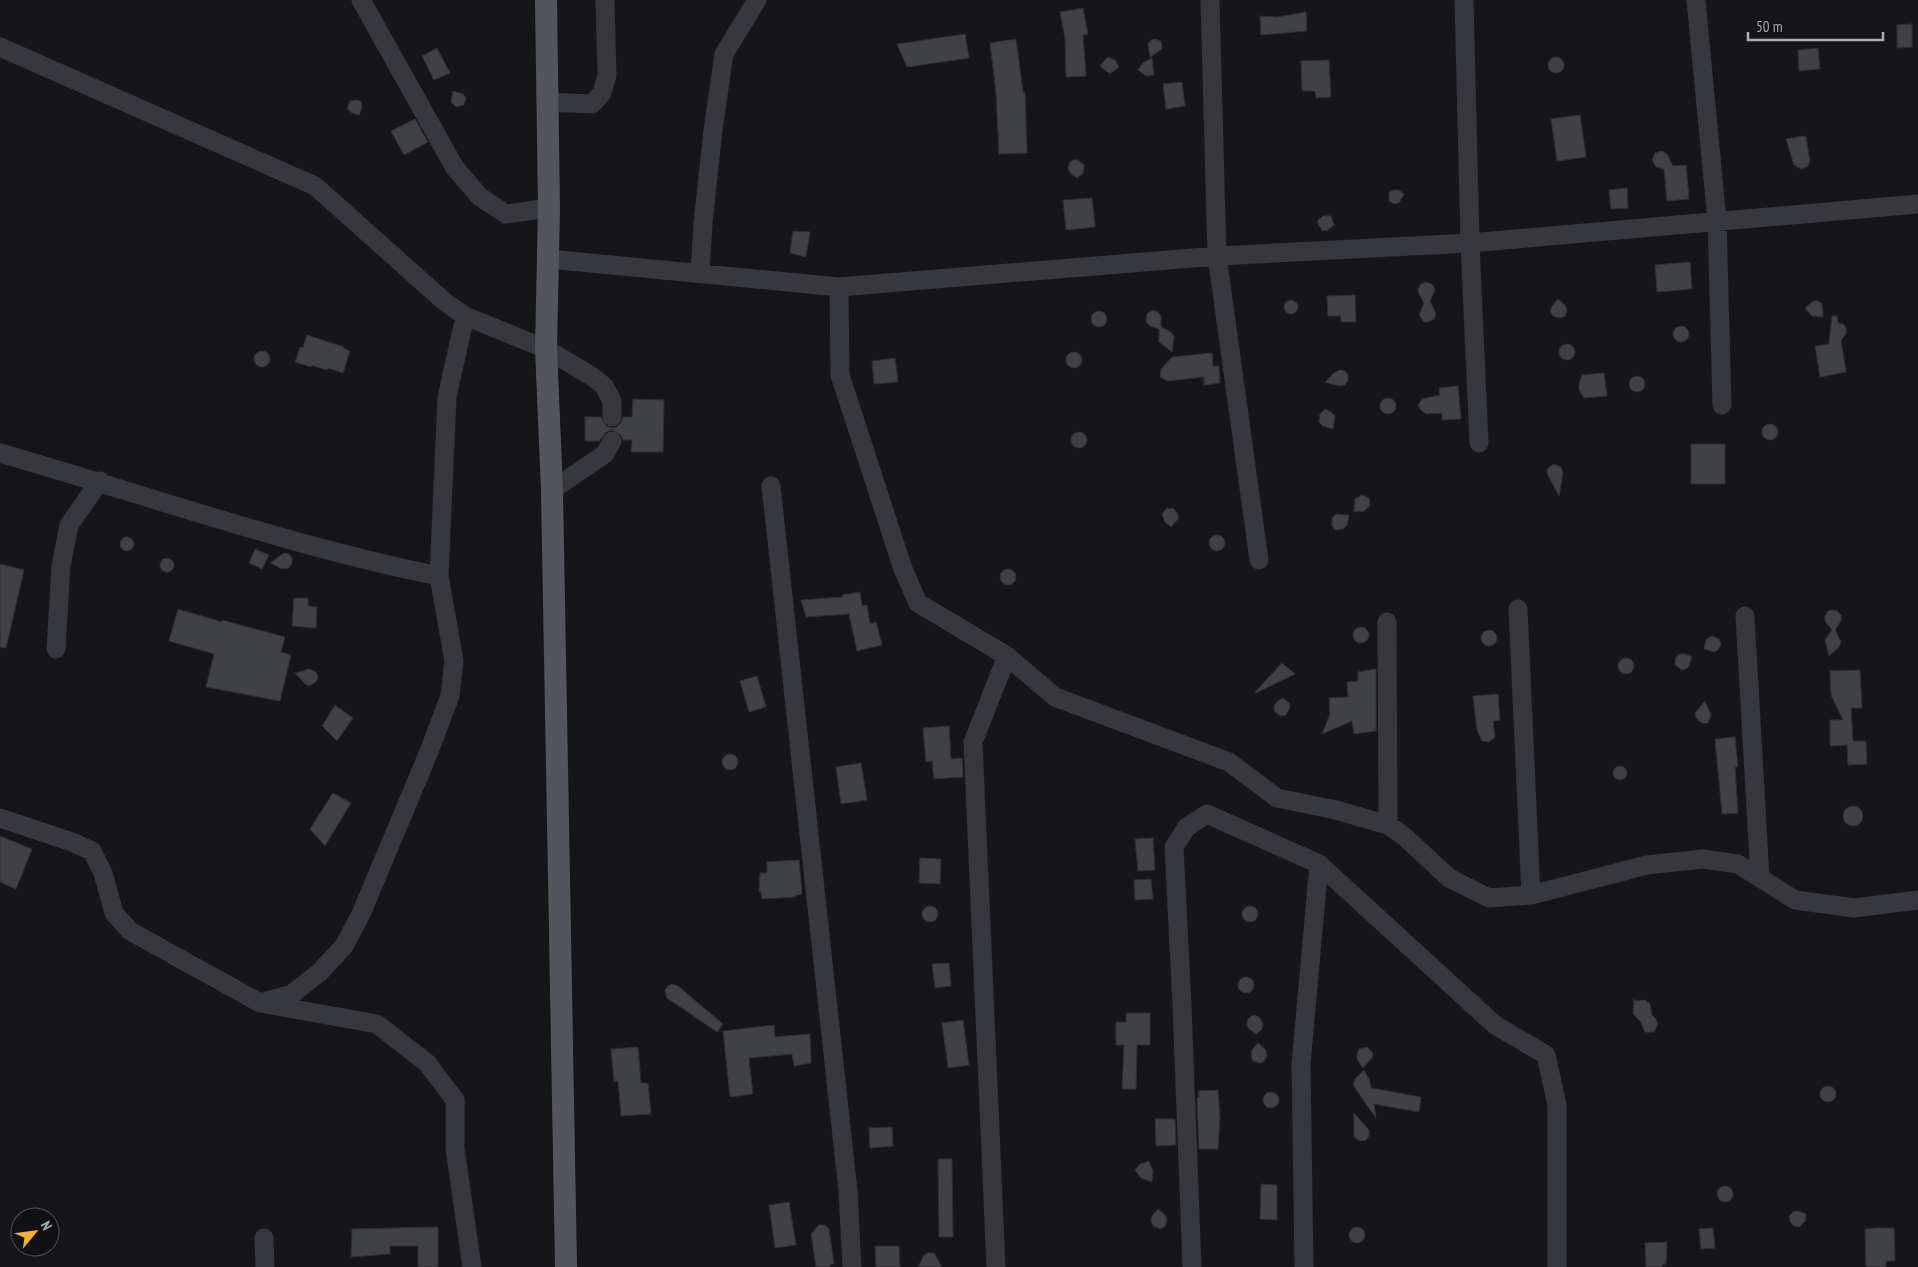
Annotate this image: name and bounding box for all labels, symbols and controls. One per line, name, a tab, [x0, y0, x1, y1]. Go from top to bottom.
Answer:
scale bar	[1748, 10, 1883, 42]
text: 50 m	[1756, 17, 1782, 36]
north arrow	[10, 1207, 60, 1257]
text: N	[37, 1218, 56, 1233]

